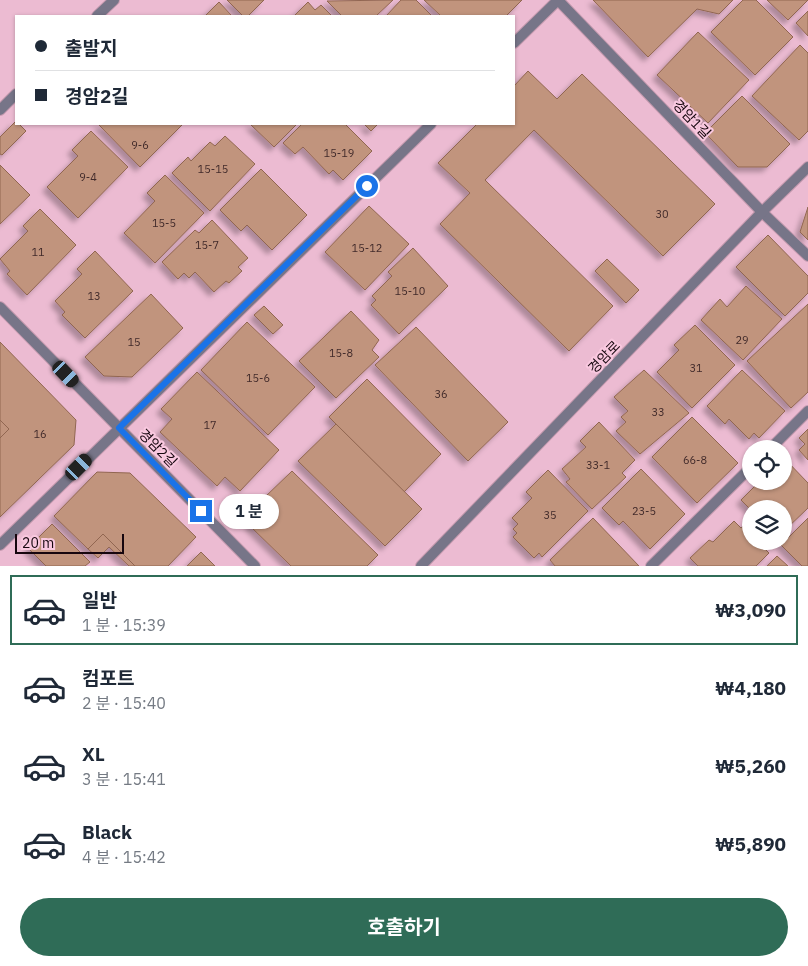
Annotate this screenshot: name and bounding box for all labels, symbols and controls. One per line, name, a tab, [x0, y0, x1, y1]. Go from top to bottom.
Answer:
text: 출발지	[65, 36, 117, 60]
text: 경암2길	[65, 84, 129, 108]
street label: 경암1길	[669, 96, 715, 142]
house number: 9-6	[131, 138, 149, 152]
house number: 15-19	[324, 146, 354, 160]
house number: 15-15	[198, 162, 228, 176]
house number: 9-4	[79, 170, 97, 184]
route start	[356, 175, 378, 197]
house number: 30	[655, 207, 669, 221]
house number: 15-5	[152, 216, 176, 230]
house number: 15-7	[195, 238, 219, 252]
house number: 15-12	[352, 241, 382, 255]
house number: 11	[31, 245, 45, 259]
house number: 15-10	[395, 284, 425, 298]
house number: 13	[87, 289, 101, 303]
house number: 29	[735, 333, 749, 347]
house number: 15	[127, 335, 141, 349]
street label: 경암로	[584, 337, 624, 377]
house number: 15-8	[329, 346, 353, 360]
car	[50, 358, 81, 390]
house number: 31	[689, 361, 703, 375]
house number: 15-6	[246, 371, 270, 385]
house number: 36	[434, 387, 448, 401]
house number: 33	[651, 405, 665, 419]
house number: 17	[203, 418, 217, 432]
street label: 경암2길	[135, 425, 181, 471]
house number: 16	[33, 427, 47, 441]
map controls	[742, 440, 792, 550]
button: locate	[742, 440, 792, 490]
car	[63, 451, 94, 483]
house number: 66-8	[683, 453, 707, 467]
house number: 33-1	[586, 458, 610, 472]
callout: 1 분	[218, 494, 278, 528]
route end	[190, 500, 212, 522]
button: layers	[742, 500, 792, 550]
text: 1 분	[235, 501, 263, 521]
house number: 23-5	[632, 504, 656, 518]
house number: 35	[543, 508, 557, 522]
scale bar	[15, 531, 124, 554]
text: 20 m	[22, 534, 54, 552]
icon: car	[22, 588, 67, 633]
text: 일반	[82, 588, 117, 612]
text: ₩3,090	[715, 598, 786, 622]
text: 1 분 · 15:39	[82, 615, 166, 635]
icon: car	[22, 666, 67, 711]
text: 컴포트	[82, 666, 134, 690]
text: ₩4,180	[715, 676, 786, 700]
text: 2 분 · 15:40	[82, 693, 166, 713]
text: XL	[82, 742, 105, 766]
icon: car	[22, 744, 67, 789]
text: ₩5,260	[715, 754, 786, 778]
text: 3 분 · 15:41	[82, 769, 166, 789]
text: Black	[82, 820, 132, 844]
icon: car	[22, 822, 67, 867]
text: ₩5,890	[715, 832, 786, 856]
text: 4 분 · 15:42	[82, 847, 166, 867]
button: 호출하기	[20, 898, 788, 956]

